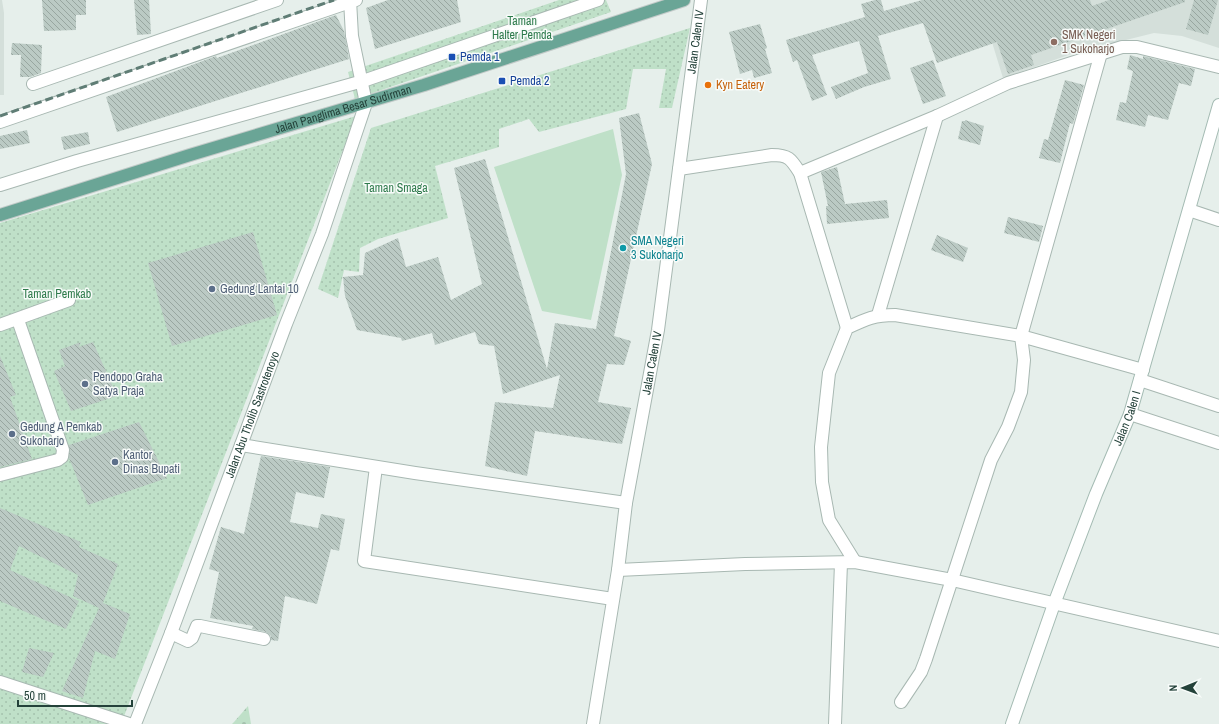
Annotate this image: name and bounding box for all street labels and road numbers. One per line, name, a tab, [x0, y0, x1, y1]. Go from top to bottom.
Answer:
street label: Jalan Calen IV	[683, 9, 708, 75]
street label: Jalan Panglima Besar Sudirman	[273, 81, 413, 137]
street label: Jalan Calen IV	[638, 329, 666, 396]
street label: Jalan Abu Tholib Sastrotenoyo	[221, 349, 283, 480]
street label: Jalan Calen I	[1109, 389, 1144, 448]

